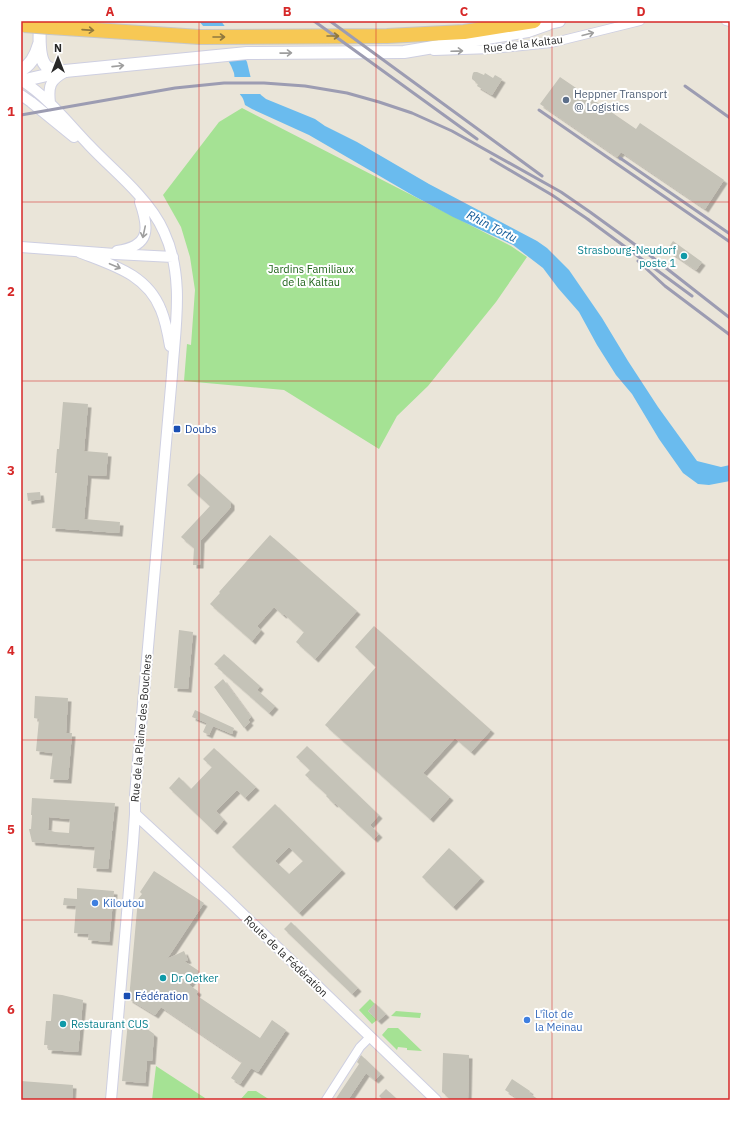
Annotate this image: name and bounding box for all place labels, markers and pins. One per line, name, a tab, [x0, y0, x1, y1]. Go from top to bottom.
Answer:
place label: Heppner Transport @ Logistics	[574, 87, 667, 114]
marker: Heppner Transport @ Logistics	[561, 95, 571, 105]
place label: Strasbourg-Neudorf poste 1	[578, 243, 676, 270]
marker: Strasbourg-Neudorf poste 1	[679, 251, 689, 261]
place label: Doubs	[185, 422, 217, 436]
marker: Doubs	[172, 424, 182, 434]
place label: Kiloutou	[103, 896, 144, 910]
marker: Kiloutou	[90, 898, 100, 908]
place label: Dr Oetker	[171, 971, 218, 985]
marker: Dr Oetker	[158, 973, 168, 983]
place label: Fédération	[135, 989, 188, 1003]
marker: Fédération	[122, 991, 132, 1001]
place label: L'îlot de la Meinau	[535, 1007, 583, 1034]
marker: L'îlot de la Meinau	[522, 1015, 532, 1025]
place label: Restaurant CUS	[71, 1017, 148, 1031]
marker: Restaurant CUS	[58, 1019, 68, 1029]

